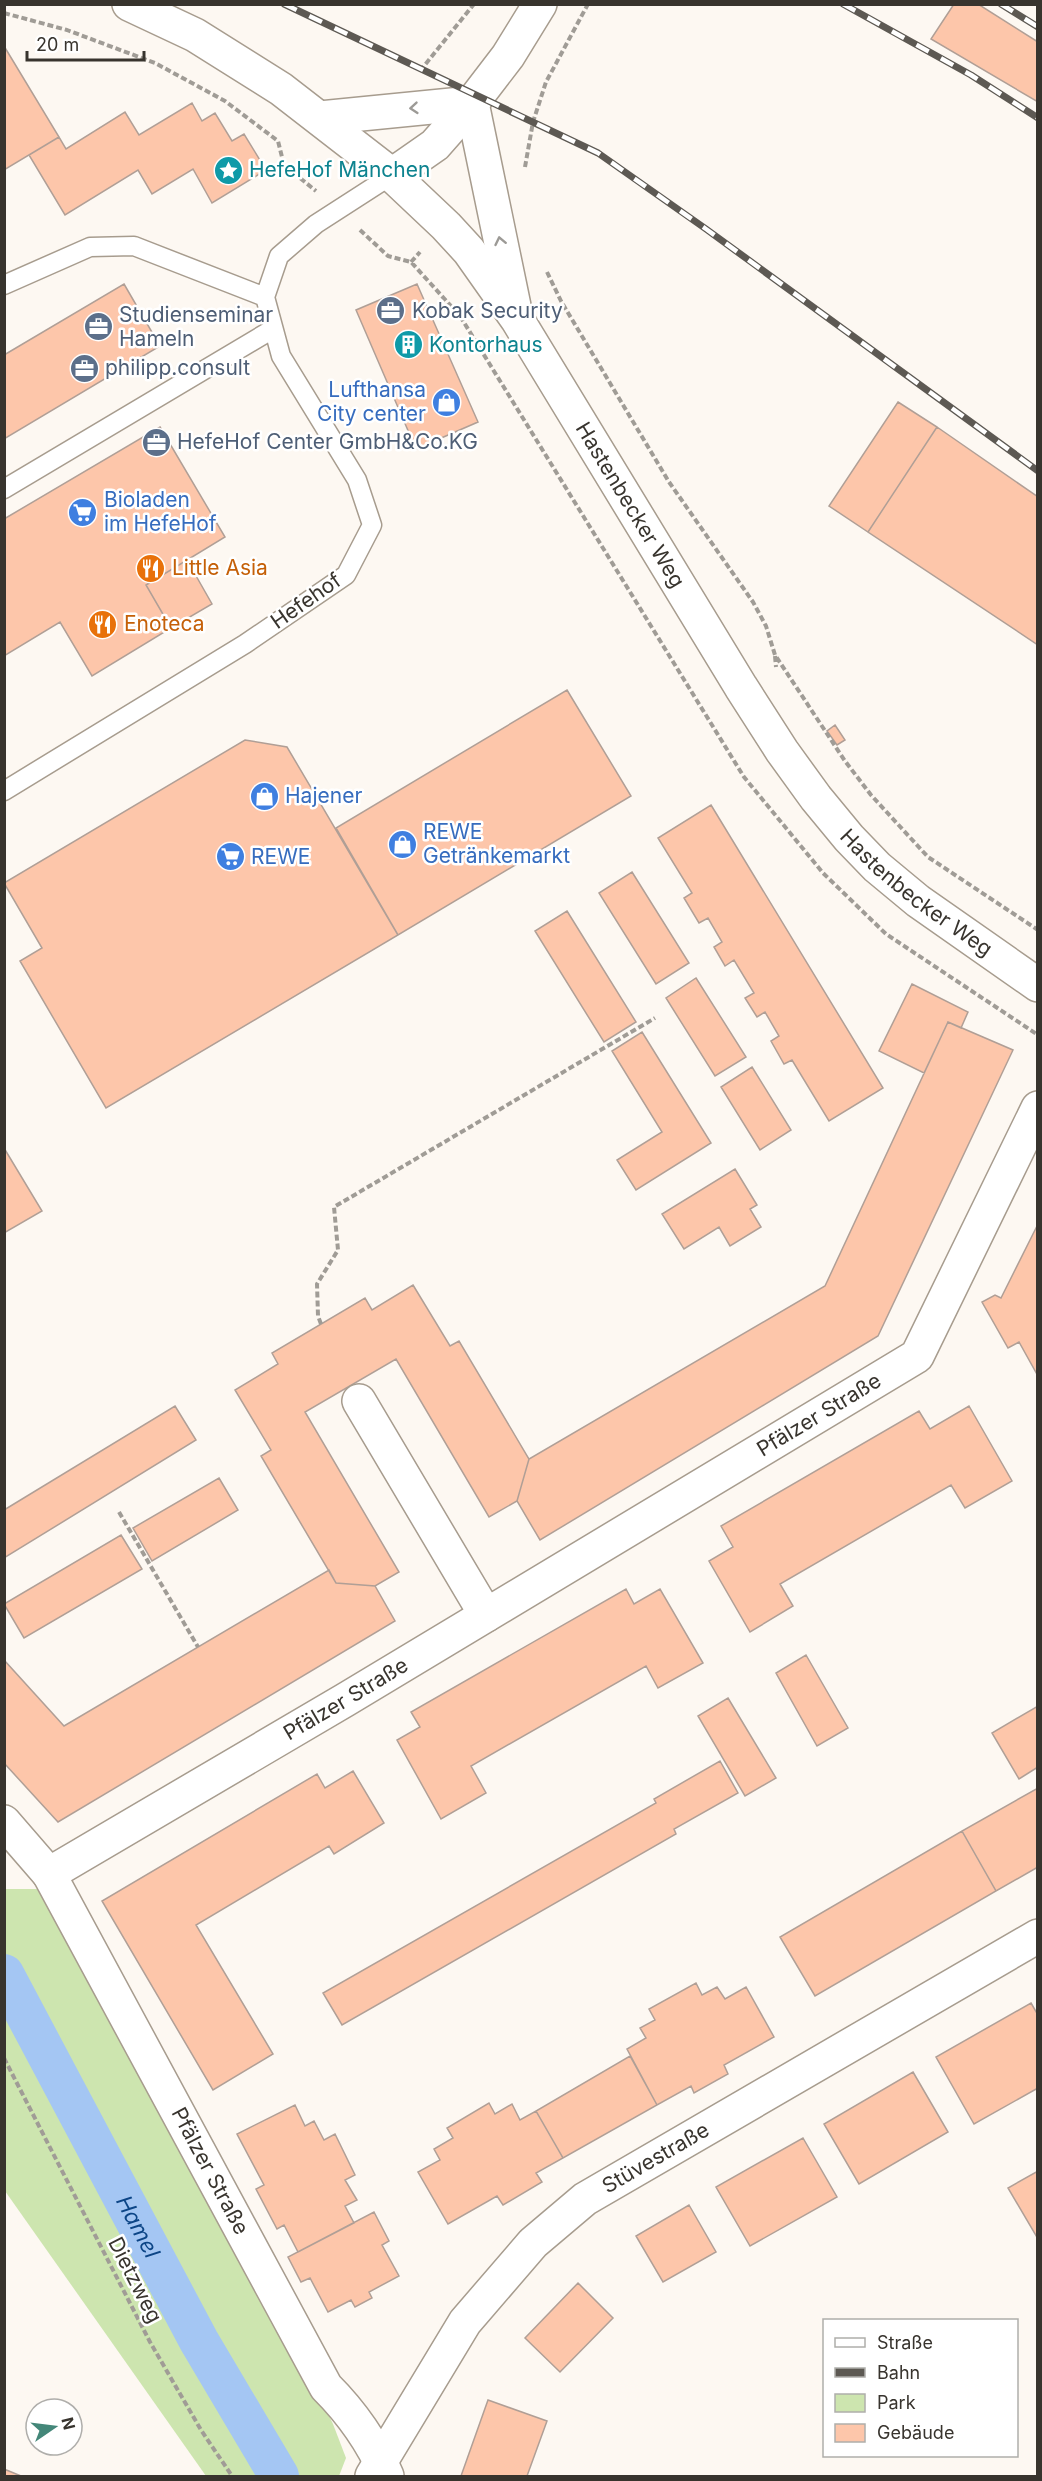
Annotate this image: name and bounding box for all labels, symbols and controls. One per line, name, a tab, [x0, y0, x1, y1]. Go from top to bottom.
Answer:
scale bar	[27, 24, 144, 62]
text: 20 m	[36, 34, 79, 55]
one-way arrow	[409, 102, 418, 115]
place icon: HefeHof Mänchen	[212, 154, 244, 186]
place label: HefeHof Mänchen	[249, 157, 430, 182]
one-way arrow	[495, 237, 508, 247]
office icon: Kobak Security	[375, 295, 407, 327]
place label: Kobak Security	[412, 298, 563, 323]
place label: Studienseminar Hameln	[119, 302, 273, 351]
office icon: Studienseminar Hameln	[82, 311, 114, 343]
building icon: Kontorhaus	[392, 329, 424, 361]
place label: Kontorhaus	[429, 332, 542, 357]
office icon: philipp.consult	[68, 352, 100, 384]
place label: philipp.consult	[105, 355, 250, 380]
place label: Lufthansa City center	[317, 377, 426, 426]
shop icon: Lufthansa City center	[431, 386, 463, 418]
street label: Hastenbecker Weg	[571, 417, 690, 592]
office icon: HefeHof Center GmbH&Co.KG	[140, 426, 172, 458]
place label: HefeHof Center GmbH&Co.KG	[177, 429, 478, 454]
place label: Bioladen im HefeHof	[104, 487, 217, 536]
supermarket icon: Bioladen im HefeHof	[67, 496, 99, 528]
restaurant icon: Little Asia	[135, 552, 167, 584]
place label: Little Asia	[172, 555, 268, 580]
street label: Hefehof	[266, 567, 346, 634]
restaurant icon: Enoteca	[87, 608, 119, 640]
place label: Enoteca	[124, 611, 205, 636]
shop icon: Hajener	[248, 780, 280, 812]
place label: Hajener	[285, 783, 362, 808]
place label: REWE Getränkemarkt	[423, 819, 570, 868]
street label: Hastenbecker Weg	[835, 824, 997, 961]
shop icon: REWE Getränkemarkt	[386, 828, 418, 860]
supermarket icon: REWE	[214, 841, 246, 873]
place label: REWE	[251, 844, 310, 869]
street label: Pfälzer Straße	[752, 1368, 885, 1461]
street label: Pfälzer Straße	[279, 1652, 412, 1745]
street label: Pfälzer Straße	[166, 2103, 254, 2239]
street label: Stüvestraße	[598, 2117, 713, 2198]
water label: Hamel	[111, 2191, 166, 2263]
street label: Dietzweg	[103, 2233, 168, 2327]
legend	[823, 2319, 1018, 2457]
text: Straße	[877, 2332, 933, 2353]
text: Bahn	[877, 2362, 920, 2383]
text: Park	[877, 2392, 916, 2413]
north arrow	[24, 2397, 84, 2457]
text: N	[57, 2415, 80, 2432]
text: Gebäude	[877, 2422, 954, 2443]

